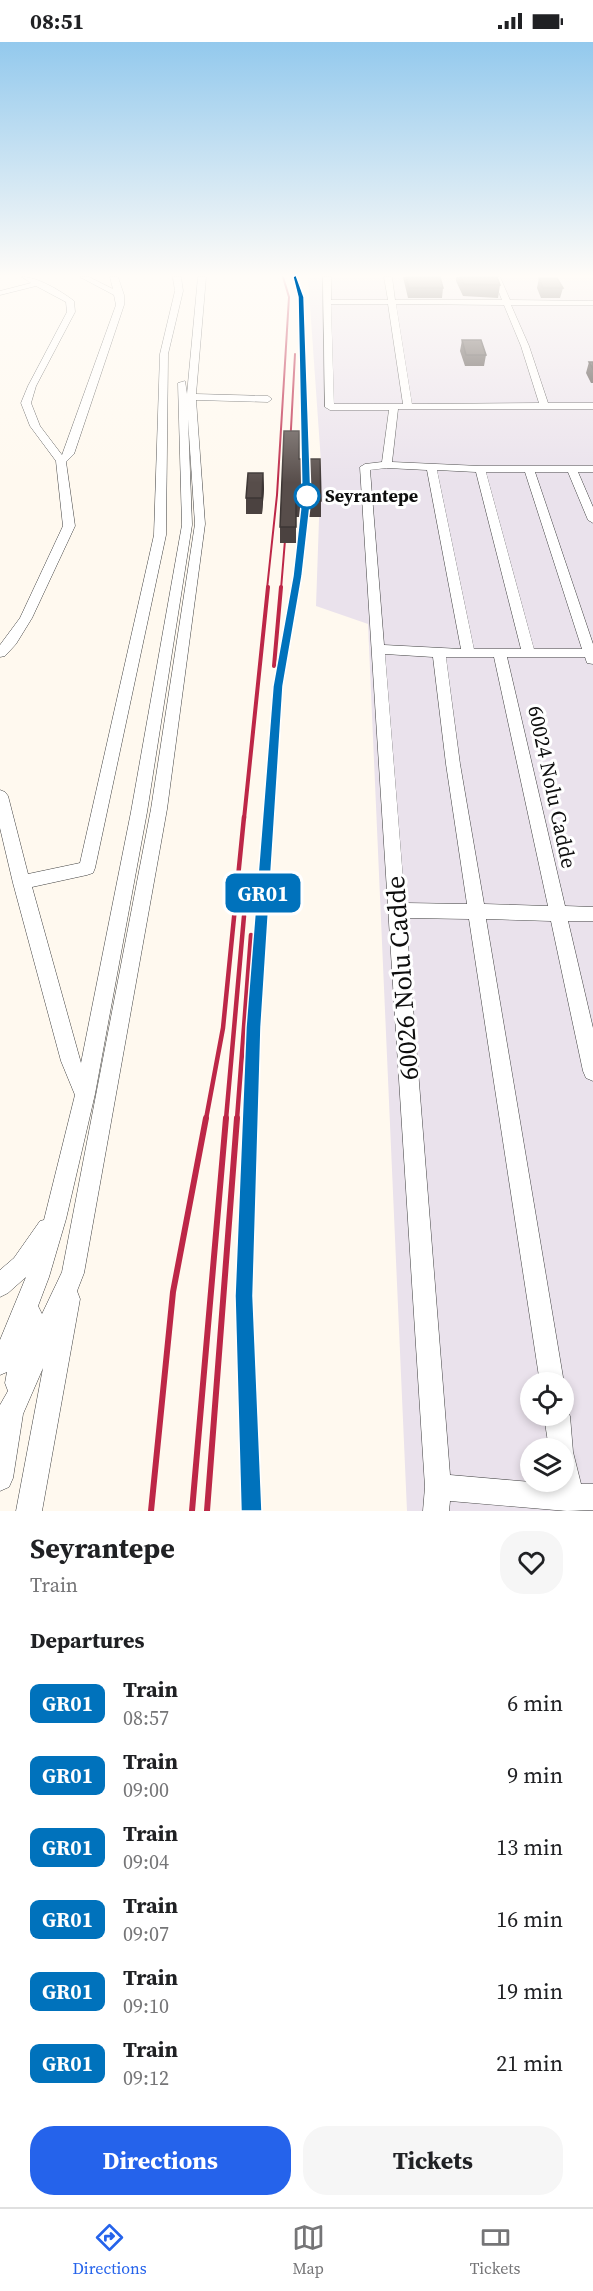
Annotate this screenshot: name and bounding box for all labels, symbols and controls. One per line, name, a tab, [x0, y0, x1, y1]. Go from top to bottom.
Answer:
text: 08:51	[30, 6, 84, 36]
marker: Seyrantepe	[294, 483, 320, 509]
place label: Seyrantepe	[325, 483, 418, 508]
street label: 60024 Nolu Cadde	[521, 703, 584, 871]
line badge: GR01	[221, 874, 305, 912]
street label: 60026 Nolu Cadde	[377, 875, 427, 1081]
text: GR01	[237, 879, 289, 908]
map controls	[520, 1372, 574, 1492]
button: locate	[520, 1372, 574, 1426]
button: layers	[520, 1438, 574, 1492]
text: Seyrantepe	[30, 1529, 175, 1567]
button: heart	[500, 1531, 563, 1594]
text: Train	[30, 1571, 78, 1599]
text: Departures	[30, 1625, 144, 1655]
text: Train	[123, 1674, 178, 1704]
text: 6 min	[507, 1688, 563, 1718]
text: GR01	[42, 1689, 93, 1718]
text: 08:57	[123, 1704, 169, 1732]
text: Train	[123, 1746, 178, 1776]
text: 9 min	[507, 1760, 563, 1790]
text: GR01	[42, 1761, 93, 1790]
text: 09:00	[123, 1776, 169, 1804]
text: Train	[123, 1818, 178, 1848]
text: 13 min	[496, 1832, 563, 1862]
text: GR01	[42, 1833, 93, 1862]
text: 09:04	[123, 1848, 169, 1876]
text: Train	[123, 1890, 178, 1920]
text: 16 min	[496, 1904, 563, 1934]
text: GR01	[42, 1905, 93, 1934]
text: 09:07	[123, 1920, 169, 1948]
text: Train	[123, 1962, 178, 1992]
text: 19 min	[496, 1976, 563, 2006]
text: GR01	[42, 1977, 93, 2006]
text: 09:10	[123, 1992, 169, 2020]
text: Train	[123, 2034, 178, 2064]
text: 21 min	[496, 2048, 563, 2078]
text: GR01	[42, 2049, 93, 2078]
text: 09:12	[123, 2064, 169, 2092]
button: Directions	[30, 2126, 291, 2195]
button: Tickets	[303, 2126, 563, 2195]
tab: Directions	[73, 2221, 147, 2279]
tab: Map	[292, 2221, 325, 2279]
tab: Tickets	[470, 2221, 520, 2279]

